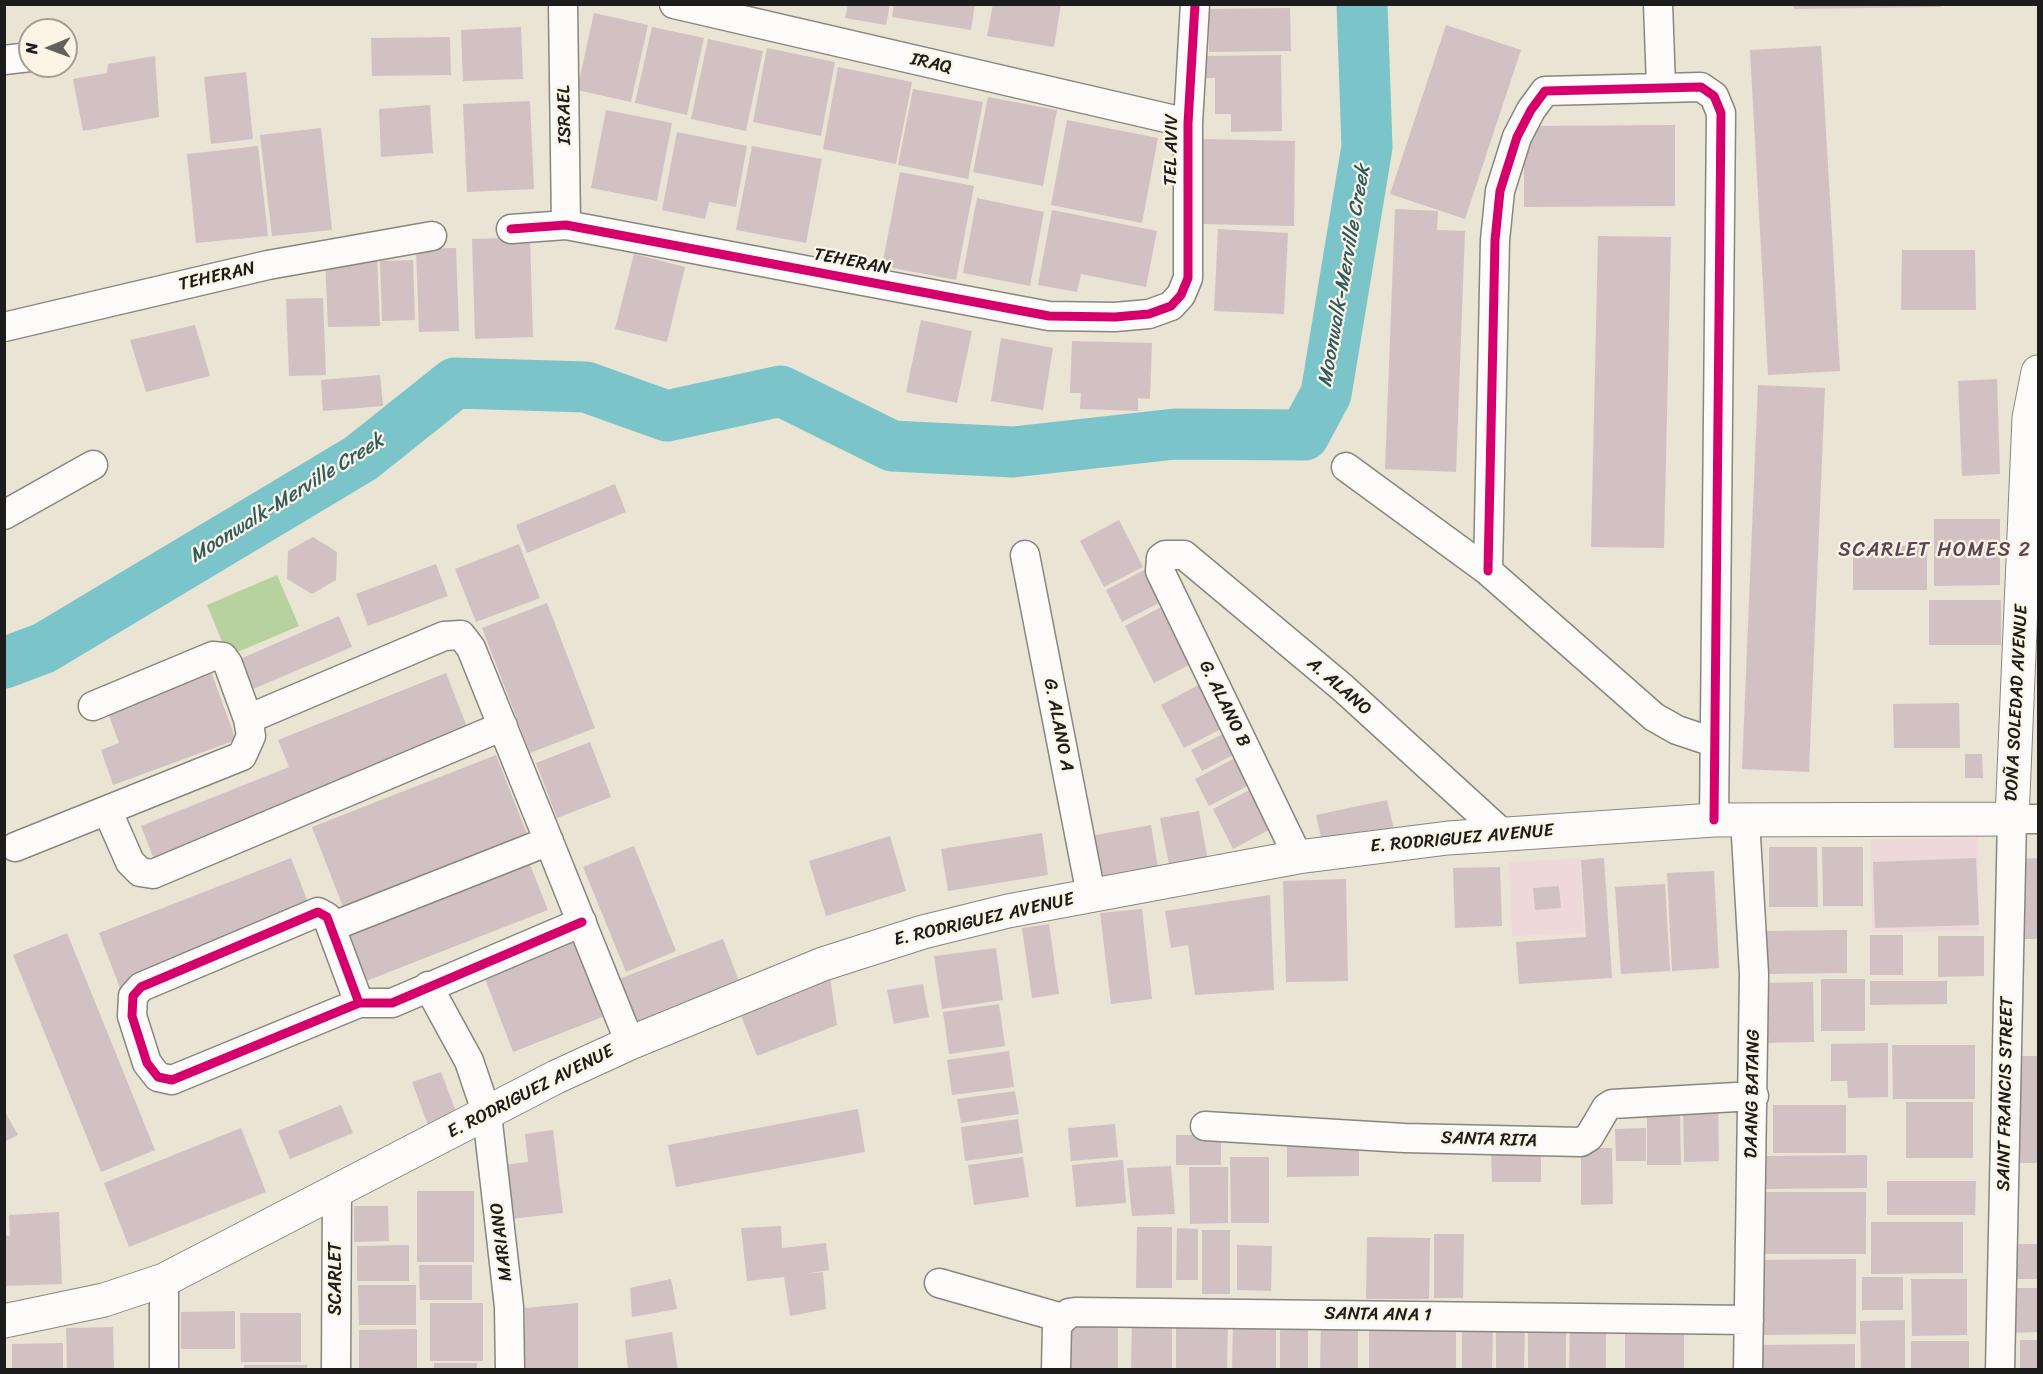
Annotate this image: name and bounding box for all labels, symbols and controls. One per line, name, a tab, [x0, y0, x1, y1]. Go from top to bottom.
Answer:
north arrow	[18, 18, 78, 78]
text: N	[17, 42, 46, 54]
street label: IRAQ	[908, 49, 954, 79]
street label: ISRAEL	[554, 85, 576, 145]
street label: TEL AVIV	[1161, 114, 1183, 186]
water label: Moonwalk-Merville Creek	[1314, 163, 1376, 389]
street label: TEHERAN	[812, 244, 892, 280]
street label: TEHERAN	[177, 258, 257, 296]
water label: Moonwalk-Merville Creek	[185, 429, 389, 569]
district label: SCARLET HOMES 2	[1839, 539, 2031, 563]
street label: DOÑA SOLEDAD AVENUE	[2001, 604, 2033, 802]
street label: A. ALANO	[1302, 653, 1376, 721]
street label: G. ALANO B	[1194, 657, 1254, 751]
street label: G. ALANO A	[1038, 677, 1078, 773]
street label: E. RODRIGUEZ AVENUE	[1369, 820, 1555, 858]
street label: E. RODRIGUEZ AVENUE	[892, 889, 1076, 951]
street label: SAINT FRANCIS STREET	[1994, 997, 2018, 1191]
street label: DAANG BATANG	[1741, 1029, 1765, 1159]
street label: E. RODRIGUEZ AVENUE	[444, 1041, 618, 1143]
street label: SANTA RITA	[1441, 1128, 1537, 1152]
street label: MARIANO	[486, 1201, 518, 1283]
street label: SCARLET	[325, 1243, 347, 1315]
street label: SANTA ANA 1	[1324, 1303, 1432, 1327]

